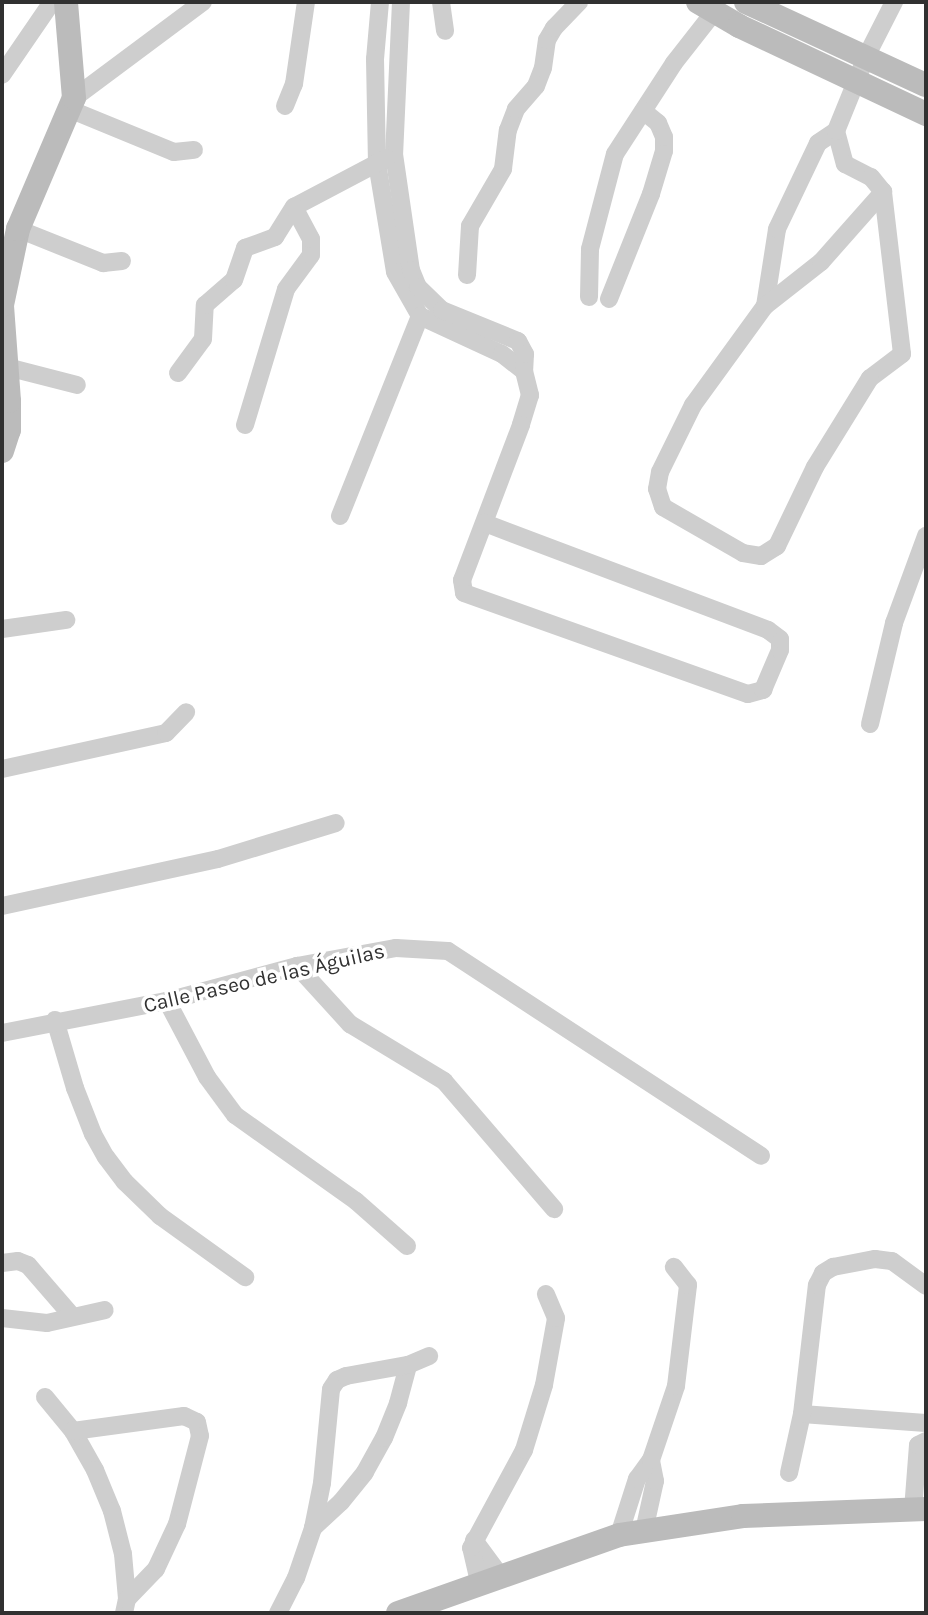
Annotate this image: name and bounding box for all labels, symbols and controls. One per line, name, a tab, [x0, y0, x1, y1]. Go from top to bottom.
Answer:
street label: Calle Paseo de las Águilas	[141, 938, 387, 1018]

